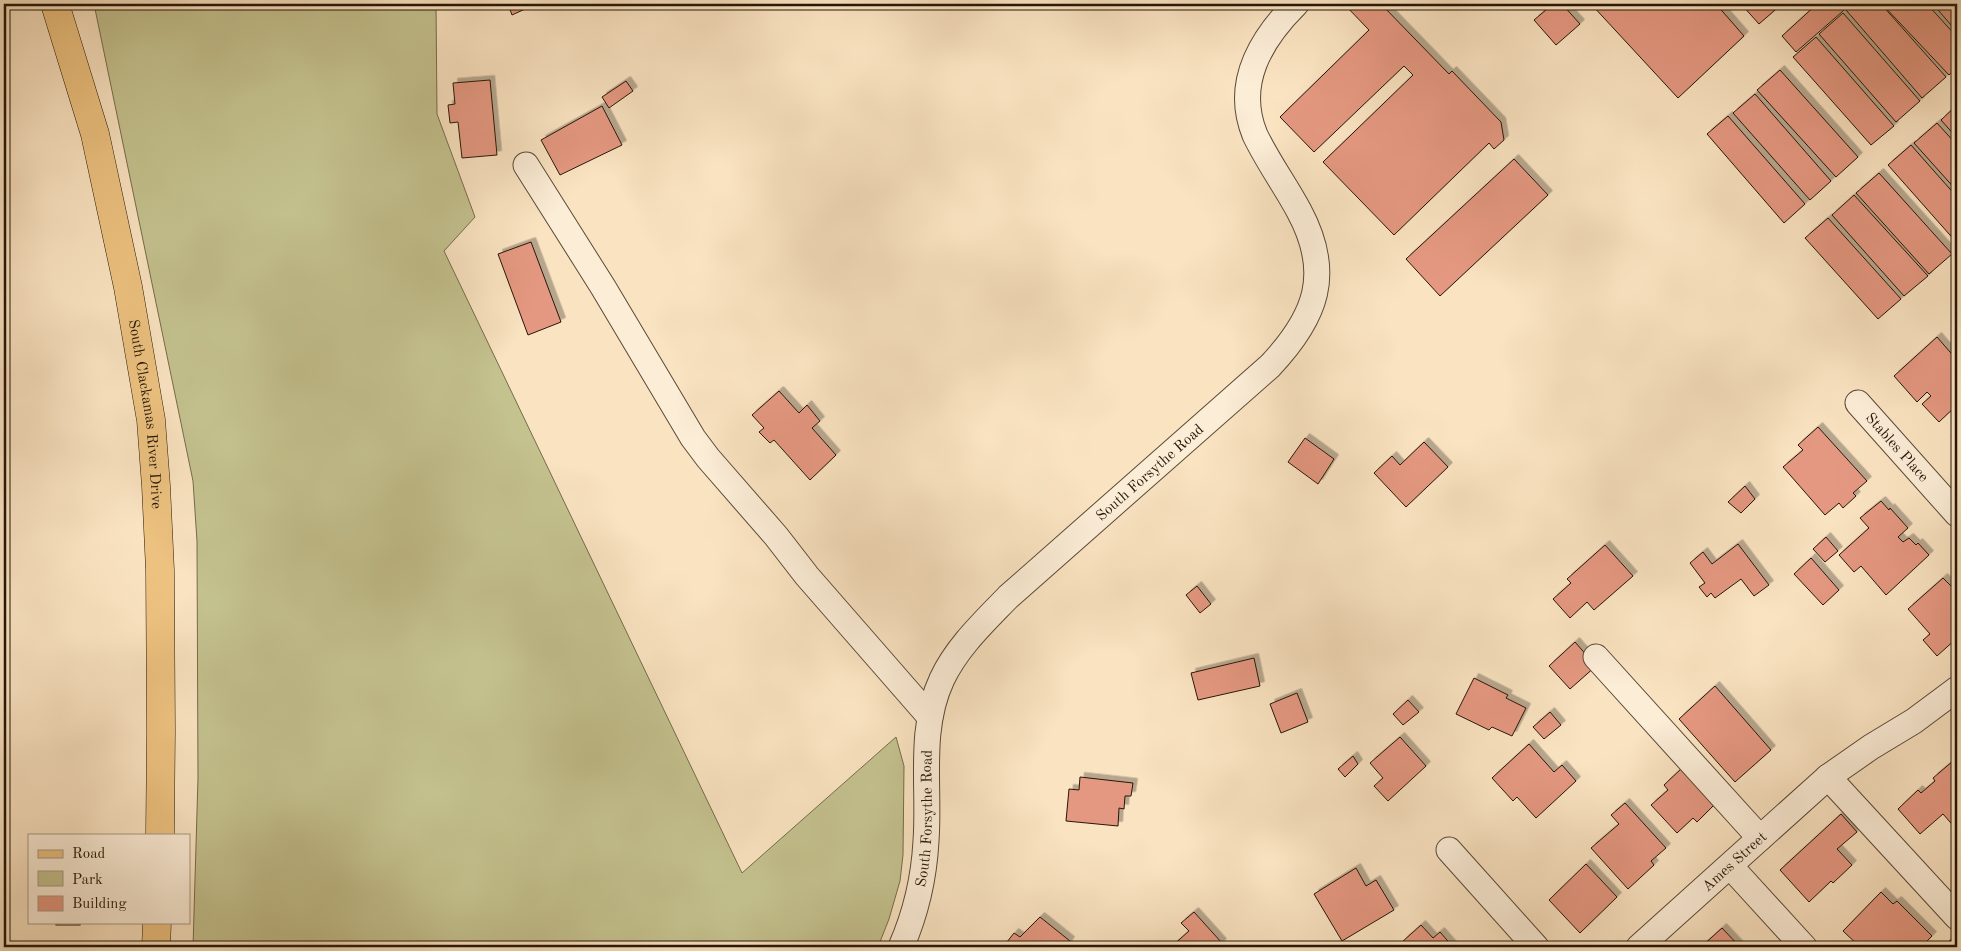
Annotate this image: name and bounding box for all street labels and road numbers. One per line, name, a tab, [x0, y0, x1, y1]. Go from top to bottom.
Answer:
street label: South Clackamas River Drive	[125, 318, 163, 509]
street label: Stables Place	[1862, 411, 1931, 485]
street label: South Forsythe Road	[1094, 422, 1207, 524]
street label: South Forsythe Road	[914, 749, 936, 889]
street label: Ames Street	[1700, 830, 1770, 895]

